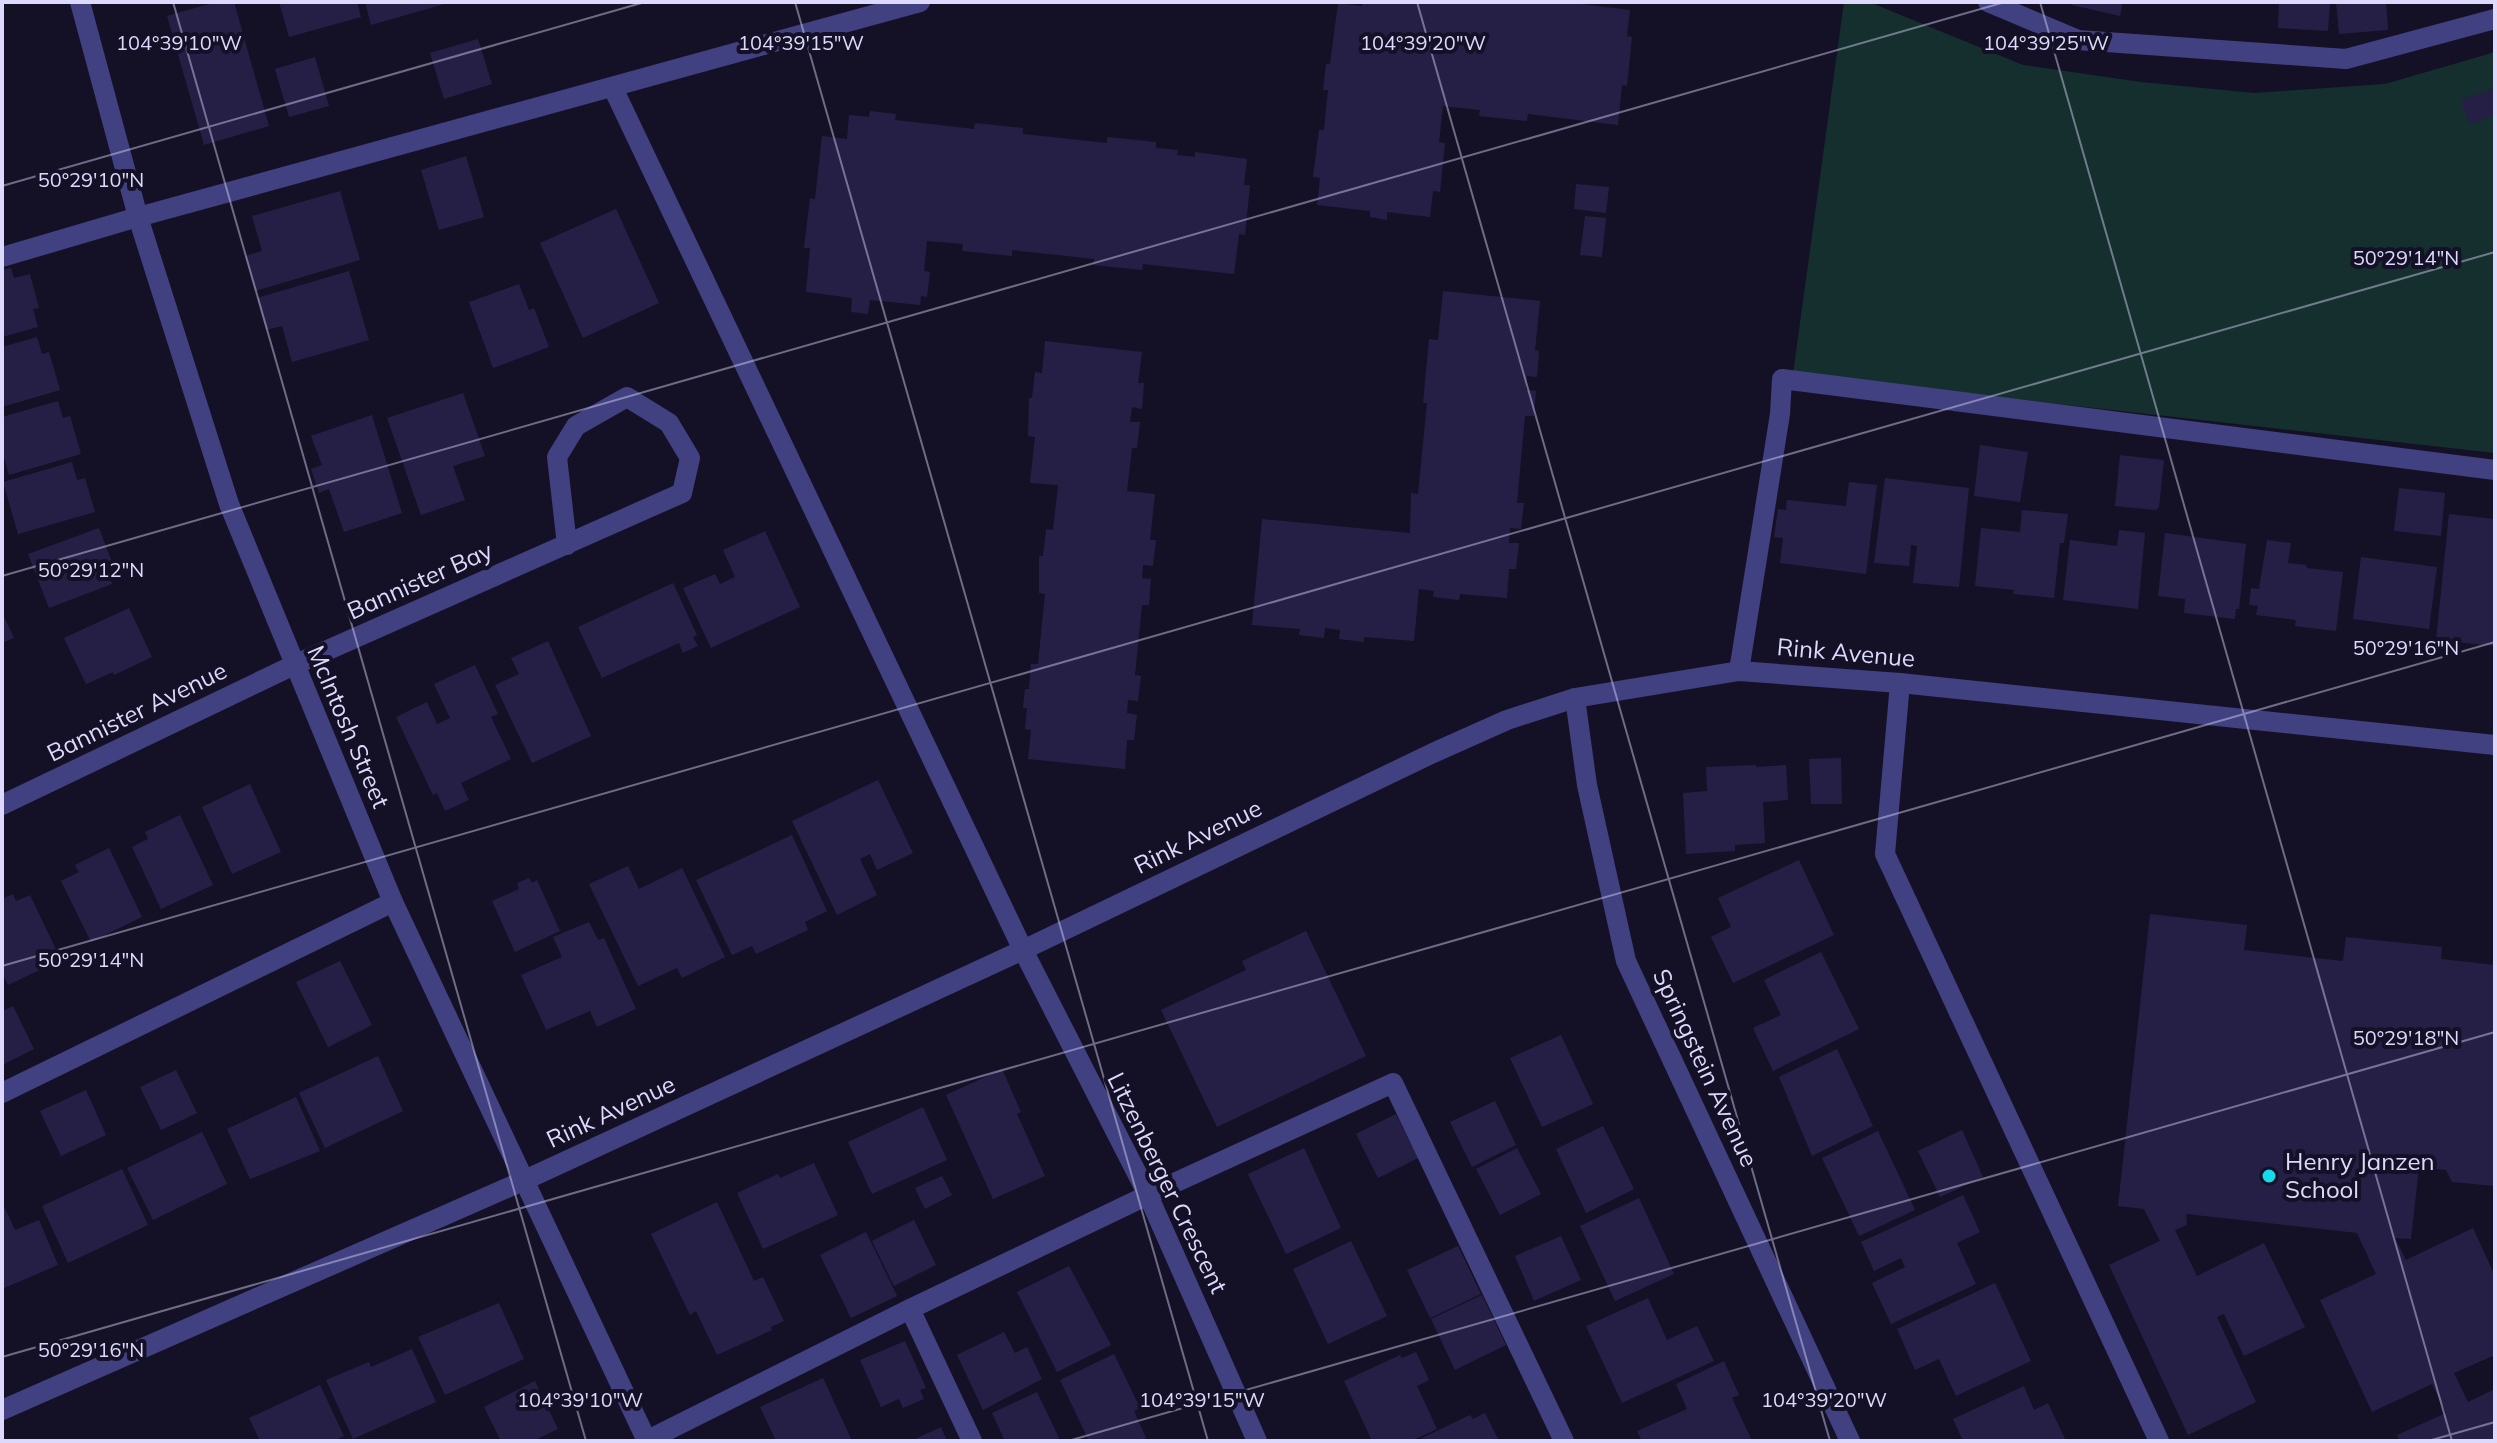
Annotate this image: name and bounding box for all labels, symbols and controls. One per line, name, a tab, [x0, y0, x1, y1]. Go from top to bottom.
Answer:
text: 104°39'10"W	[116, 30, 242, 55]
text: 104°39'15"W	[738, 30, 864, 55]
text: 104°39'20"W	[1360, 30, 1486, 55]
text: 104°39'25"W	[1983, 30, 2109, 55]
text: 50°29'10"N	[38, 167, 144, 192]
text: 50°29'14"N	[2353, 245, 2459, 270]
street label: Bannister Bay	[342, 535, 497, 626]
text: 50°29'12"N	[38, 557, 144, 582]
street label: Rink Avenue	[1776, 631, 1916, 673]
text: 50°29'16"N	[2353, 635, 2459, 660]
street label: McIntosh Street	[301, 641, 397, 812]
street label: Bannister Avenue	[42, 655, 231, 768]
street label: Rink Avenue	[1129, 792, 1266, 880]
text: 50°29'14"N	[38, 947, 144, 972]
street label: Springstein Avenue	[1647, 964, 1765, 1171]
text: 50°29'18"N	[2353, 1025, 2459, 1050]
street label: Litzenberger Crescent	[1101, 1067, 1234, 1298]
street label: Rink Avenue	[541, 1068, 680, 1154]
place label: Henry Janzen School	[2285, 1146, 2435, 1204]
marker: Henry Janzen School	[2260, 1167, 2278, 1185]
text: 50°29'16"N	[38, 1337, 144, 1362]
text: 104°39'10"W	[517, 1387, 643, 1412]
text: 104°39'15"W	[1139, 1387, 1265, 1412]
text: 104°39'20"W	[1761, 1387, 1887, 1412]

